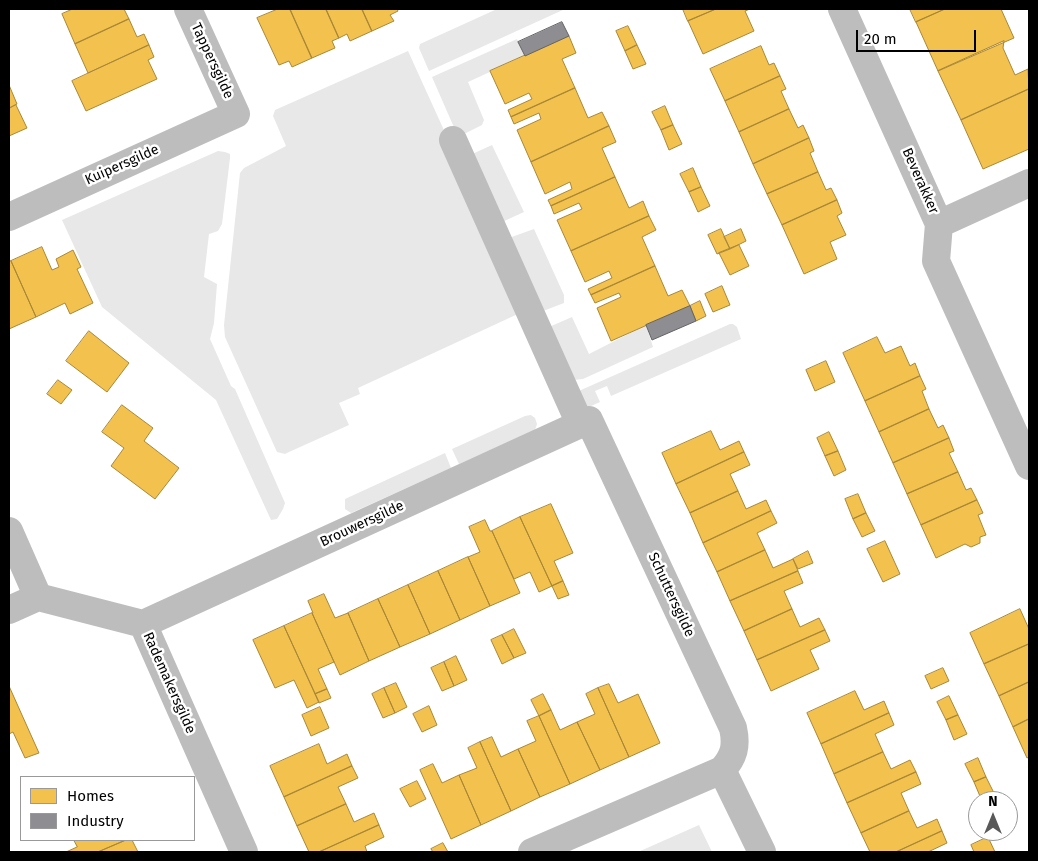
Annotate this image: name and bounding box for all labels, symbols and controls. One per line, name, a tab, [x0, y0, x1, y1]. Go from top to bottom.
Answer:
scale bar	[858, 20, 978, 52]
street label: Tappersgilde	[187, 21, 237, 101]
text: 20 m	[864, 30, 897, 48]
street label: Kuipersgilde	[82, 141, 162, 189]
street label: Beverakker	[898, 145, 942, 217]
street label: Brouwersgilde	[317, 497, 407, 551]
street label: Schuttersgilde	[644, 550, 698, 640]
street label: Rademakersgilde	[139, 630, 199, 736]
legend	[20, 776, 195, 841]
text: Homes	[67, 787, 114, 805]
north arrow	[968, 791, 1018, 841]
text: N	[988, 793, 998, 810]
text: Industry	[67, 812, 124, 830]

